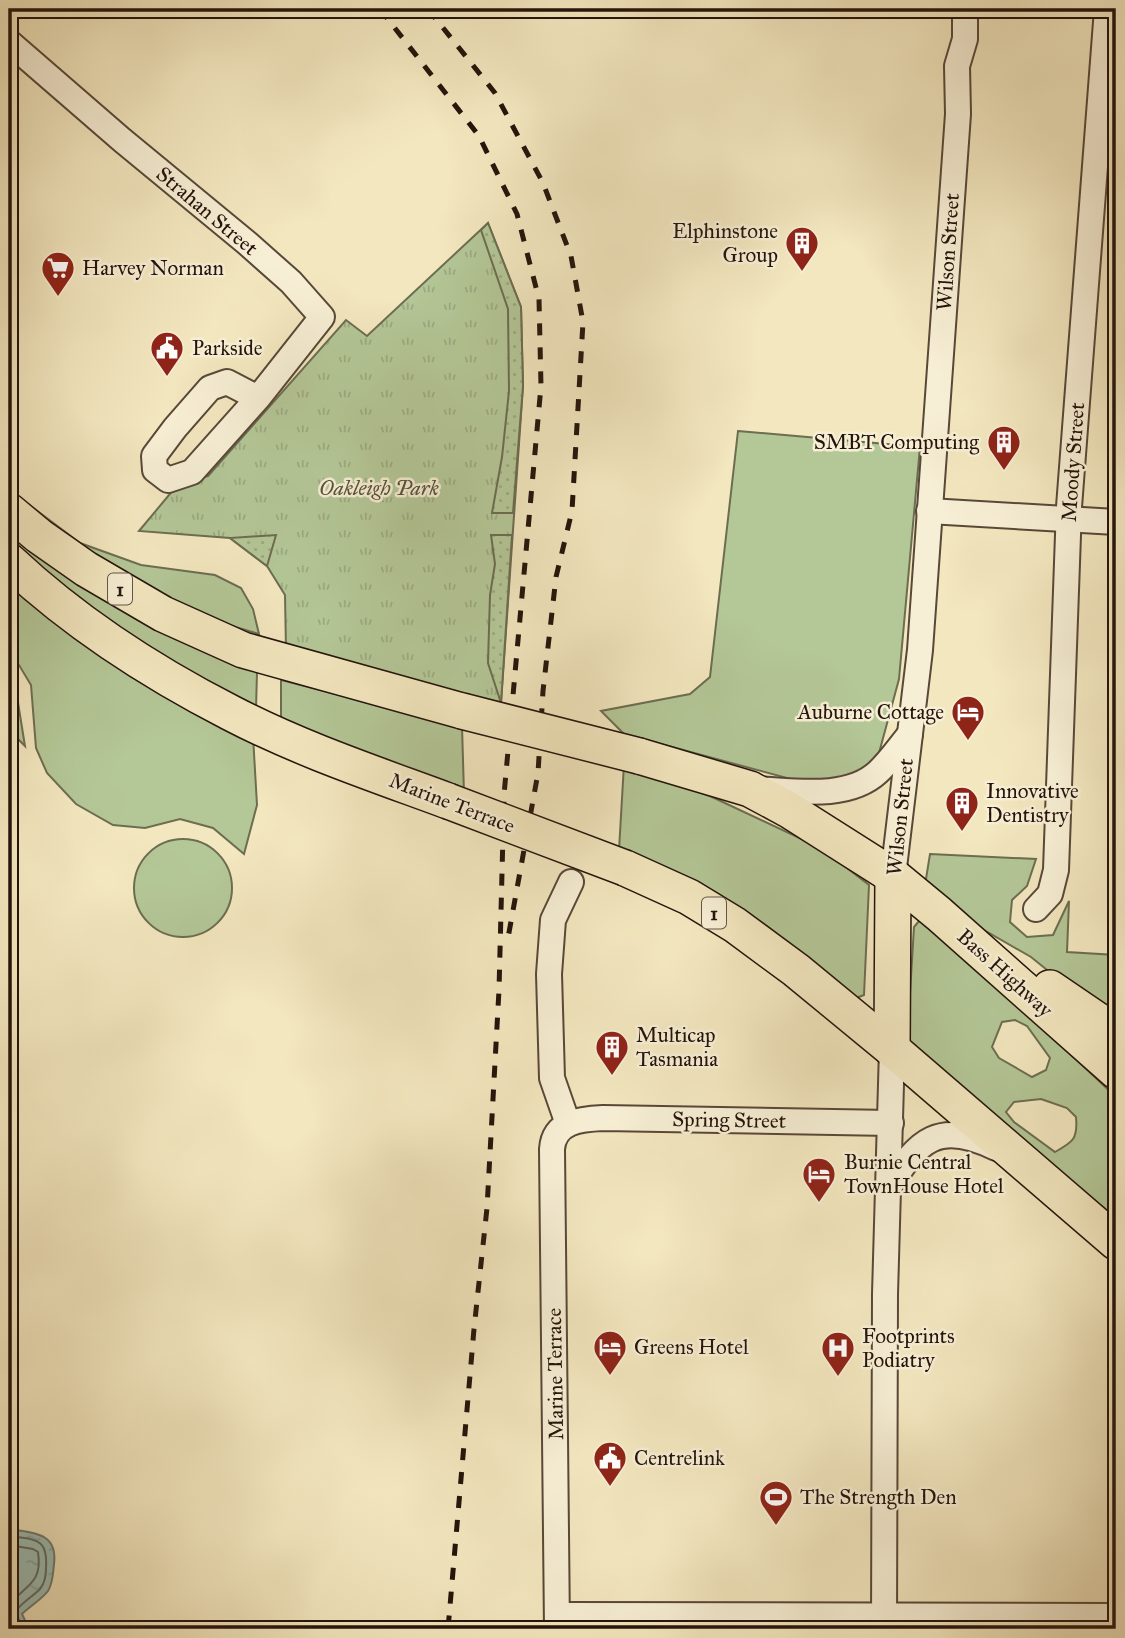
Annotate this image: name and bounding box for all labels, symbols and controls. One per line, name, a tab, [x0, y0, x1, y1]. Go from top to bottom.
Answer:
street label: Strahan Street	[151, 161, 264, 261]
street label: Wilson Street	[931, 192, 965, 312]
place label: Elphinstone Group	[672, 218, 778, 268]
building icon: Elphinstone Group	[783, 224, 821, 273]
supermarket icon: Harvey Norman	[39, 249, 77, 298]
place label: Harvey Norman	[82, 255, 224, 281]
public building icon: Parkside	[148, 329, 186, 378]
place label: Parkside	[192, 335, 263, 361]
street label: Moody Street	[1056, 401, 1090, 523]
building icon: SMBT Computing	[985, 423, 1023, 472]
place label: SMBT Computing	[814, 429, 979, 455]
park label: Oakleigh Park	[319, 475, 440, 501]
road number: 1	[108, 574, 132, 604]
hotel icon: Auburne Cottage	[949, 693, 987, 742]
place label: Auburne Cottage	[797, 699, 944, 725]
street label: Wilson Street	[881, 756, 919, 877]
street label: Marine Terrace	[386, 767, 519, 839]
place label: Innovative Dentistry	[986, 778, 1079, 828]
building icon: Innovative Dentistry	[943, 784, 981, 833]
road number: 1	[702, 897, 726, 928]
street label: Bass Highway	[952, 923, 1059, 1024]
place label: Multicap Tasmania	[636, 1022, 718, 1072]
building icon: Multicap Tasmania	[593, 1028, 631, 1077]
street label: Spring Street	[672, 1106, 787, 1134]
place label: Burnie Central TownHouse Hotel	[844, 1149, 1004, 1199]
hotel icon: Burnie Central TownHouse Hotel	[800, 1155, 838, 1204]
street label: Marine Terrace	[541, 1307, 569, 1440]
place label: Footprints Podiatry	[862, 1323, 955, 1373]
hotel icon: Greens Hotel	[591, 1328, 629, 1377]
hospital icon: Footprints Podiatry	[819, 1329, 857, 1378]
place label: Greens Hotel	[634, 1334, 749, 1360]
public building icon: Centrelink	[591, 1439, 629, 1488]
place label: Centrelink	[634, 1445, 725, 1471]
sports icon: The Strength Den	[757, 1478, 795, 1527]
place label: The Strength Den	[800, 1484, 957, 1510]

